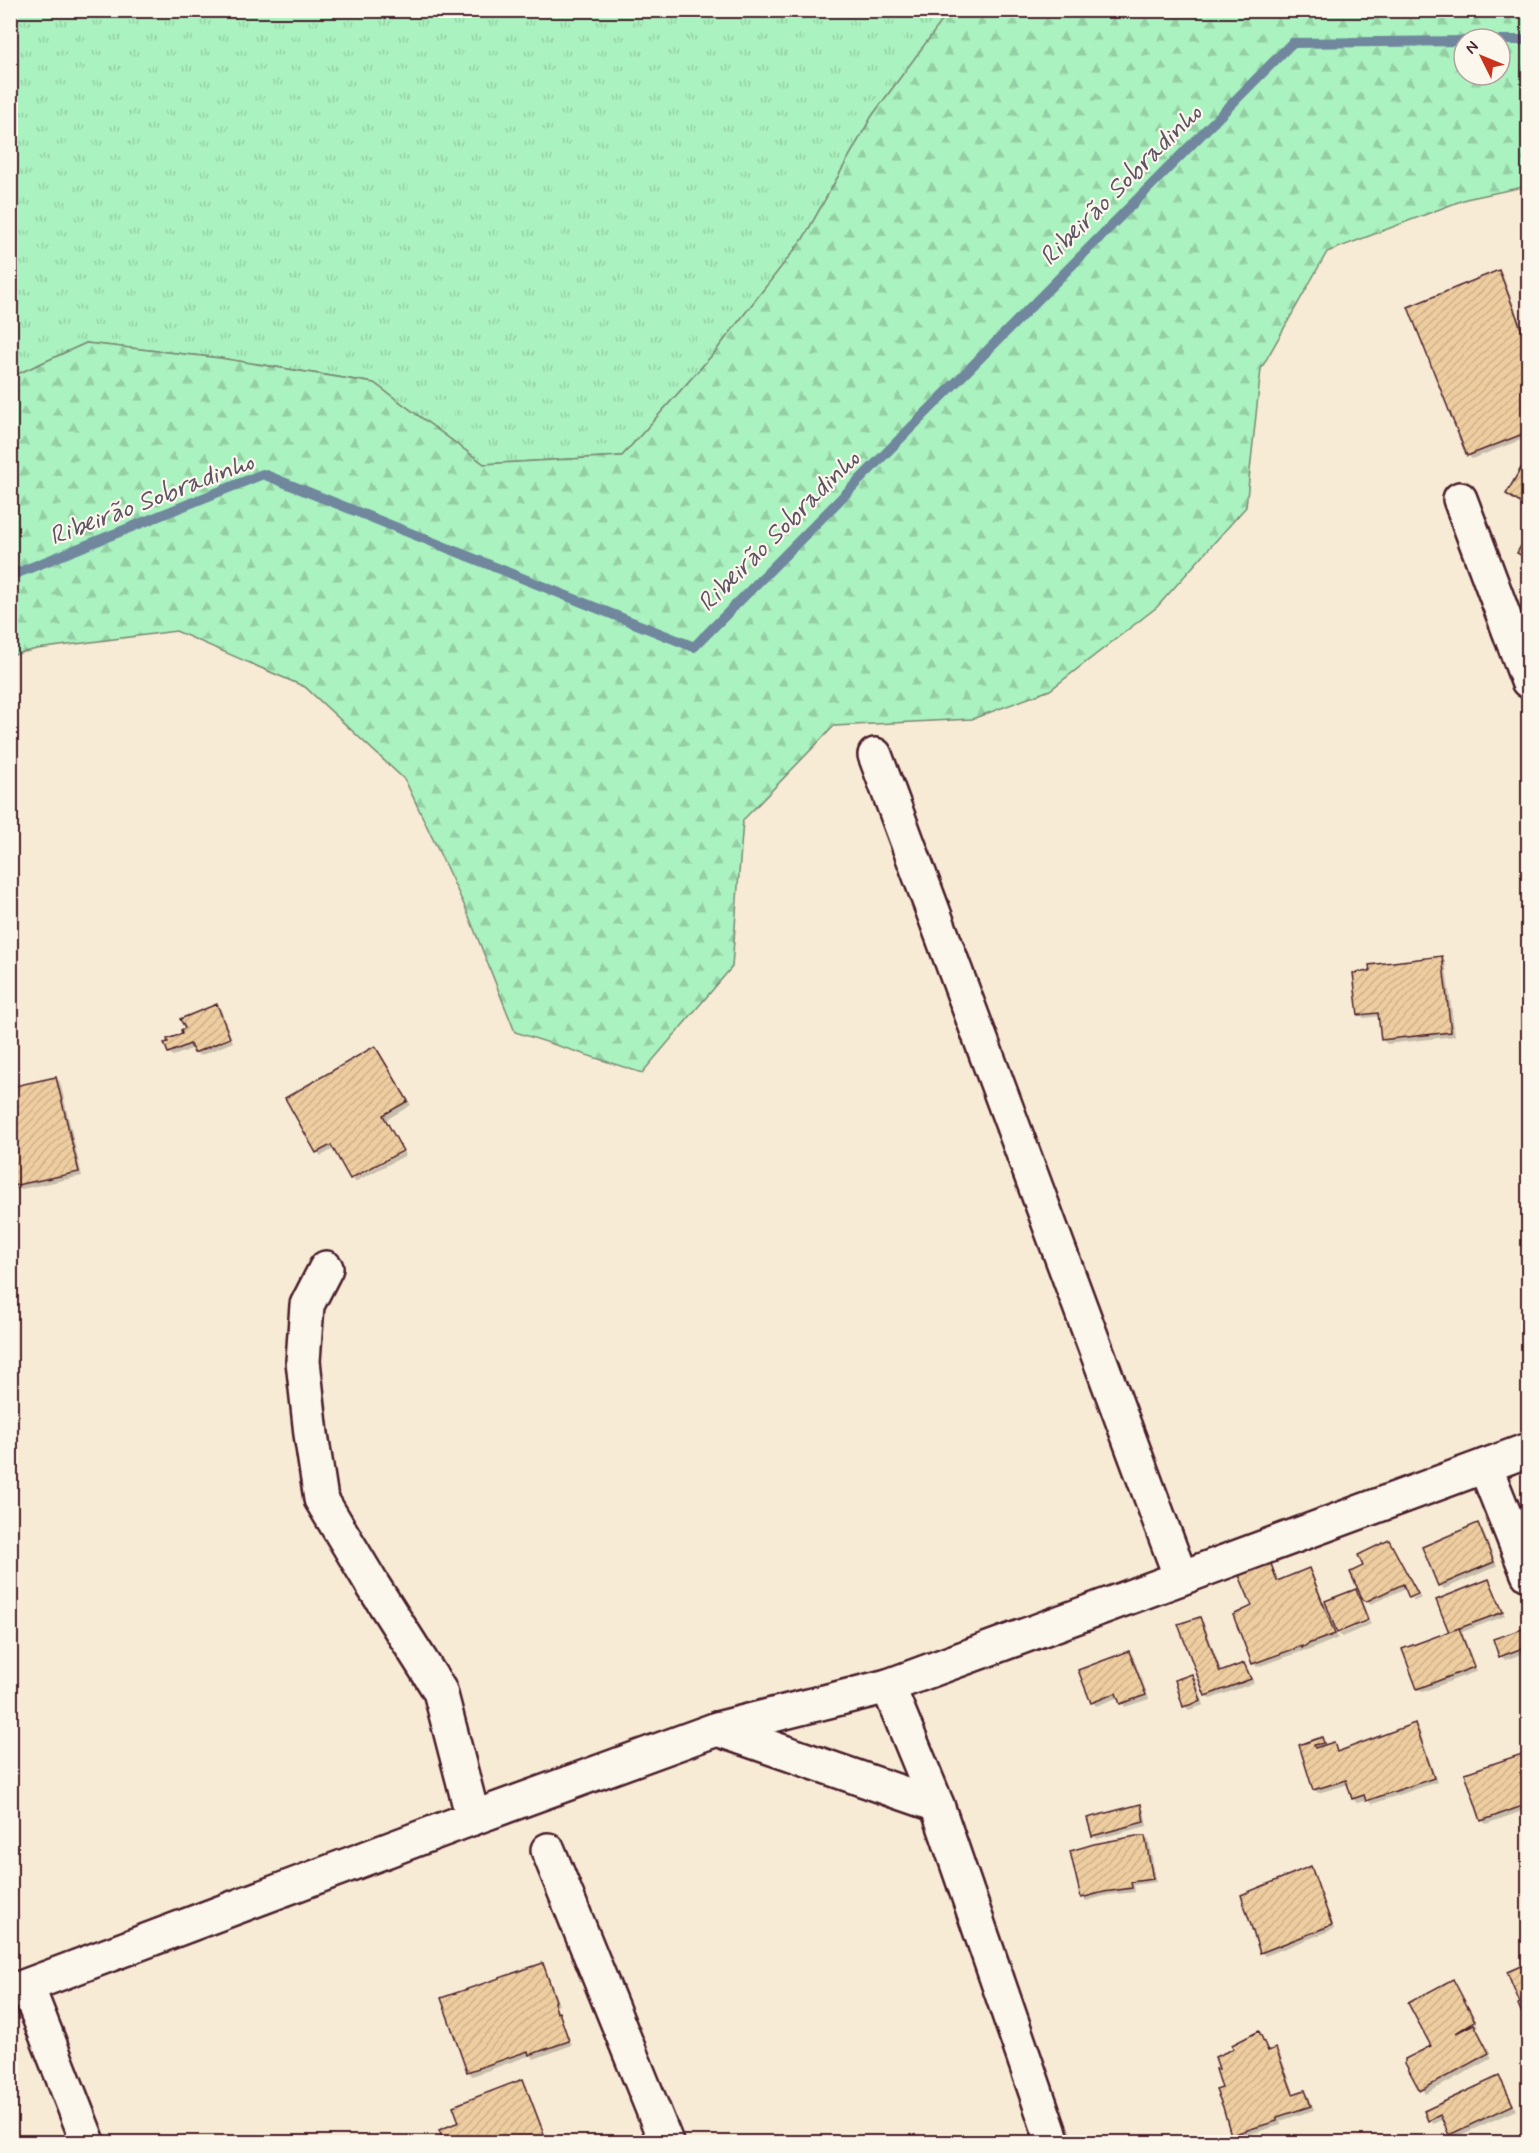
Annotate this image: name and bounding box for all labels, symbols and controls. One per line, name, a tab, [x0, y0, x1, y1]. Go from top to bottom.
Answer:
north arrow	[1452, 27, 1512, 87]
text: N	[1461, 37, 1483, 59]
water label: Ribeirão Sobradinho	[1033, 97, 1210, 274]
water label: Ribeirão Sobradinho	[691, 443, 868, 620]
water label: Ribeirão Sobradinho	[45, 445, 259, 555]

